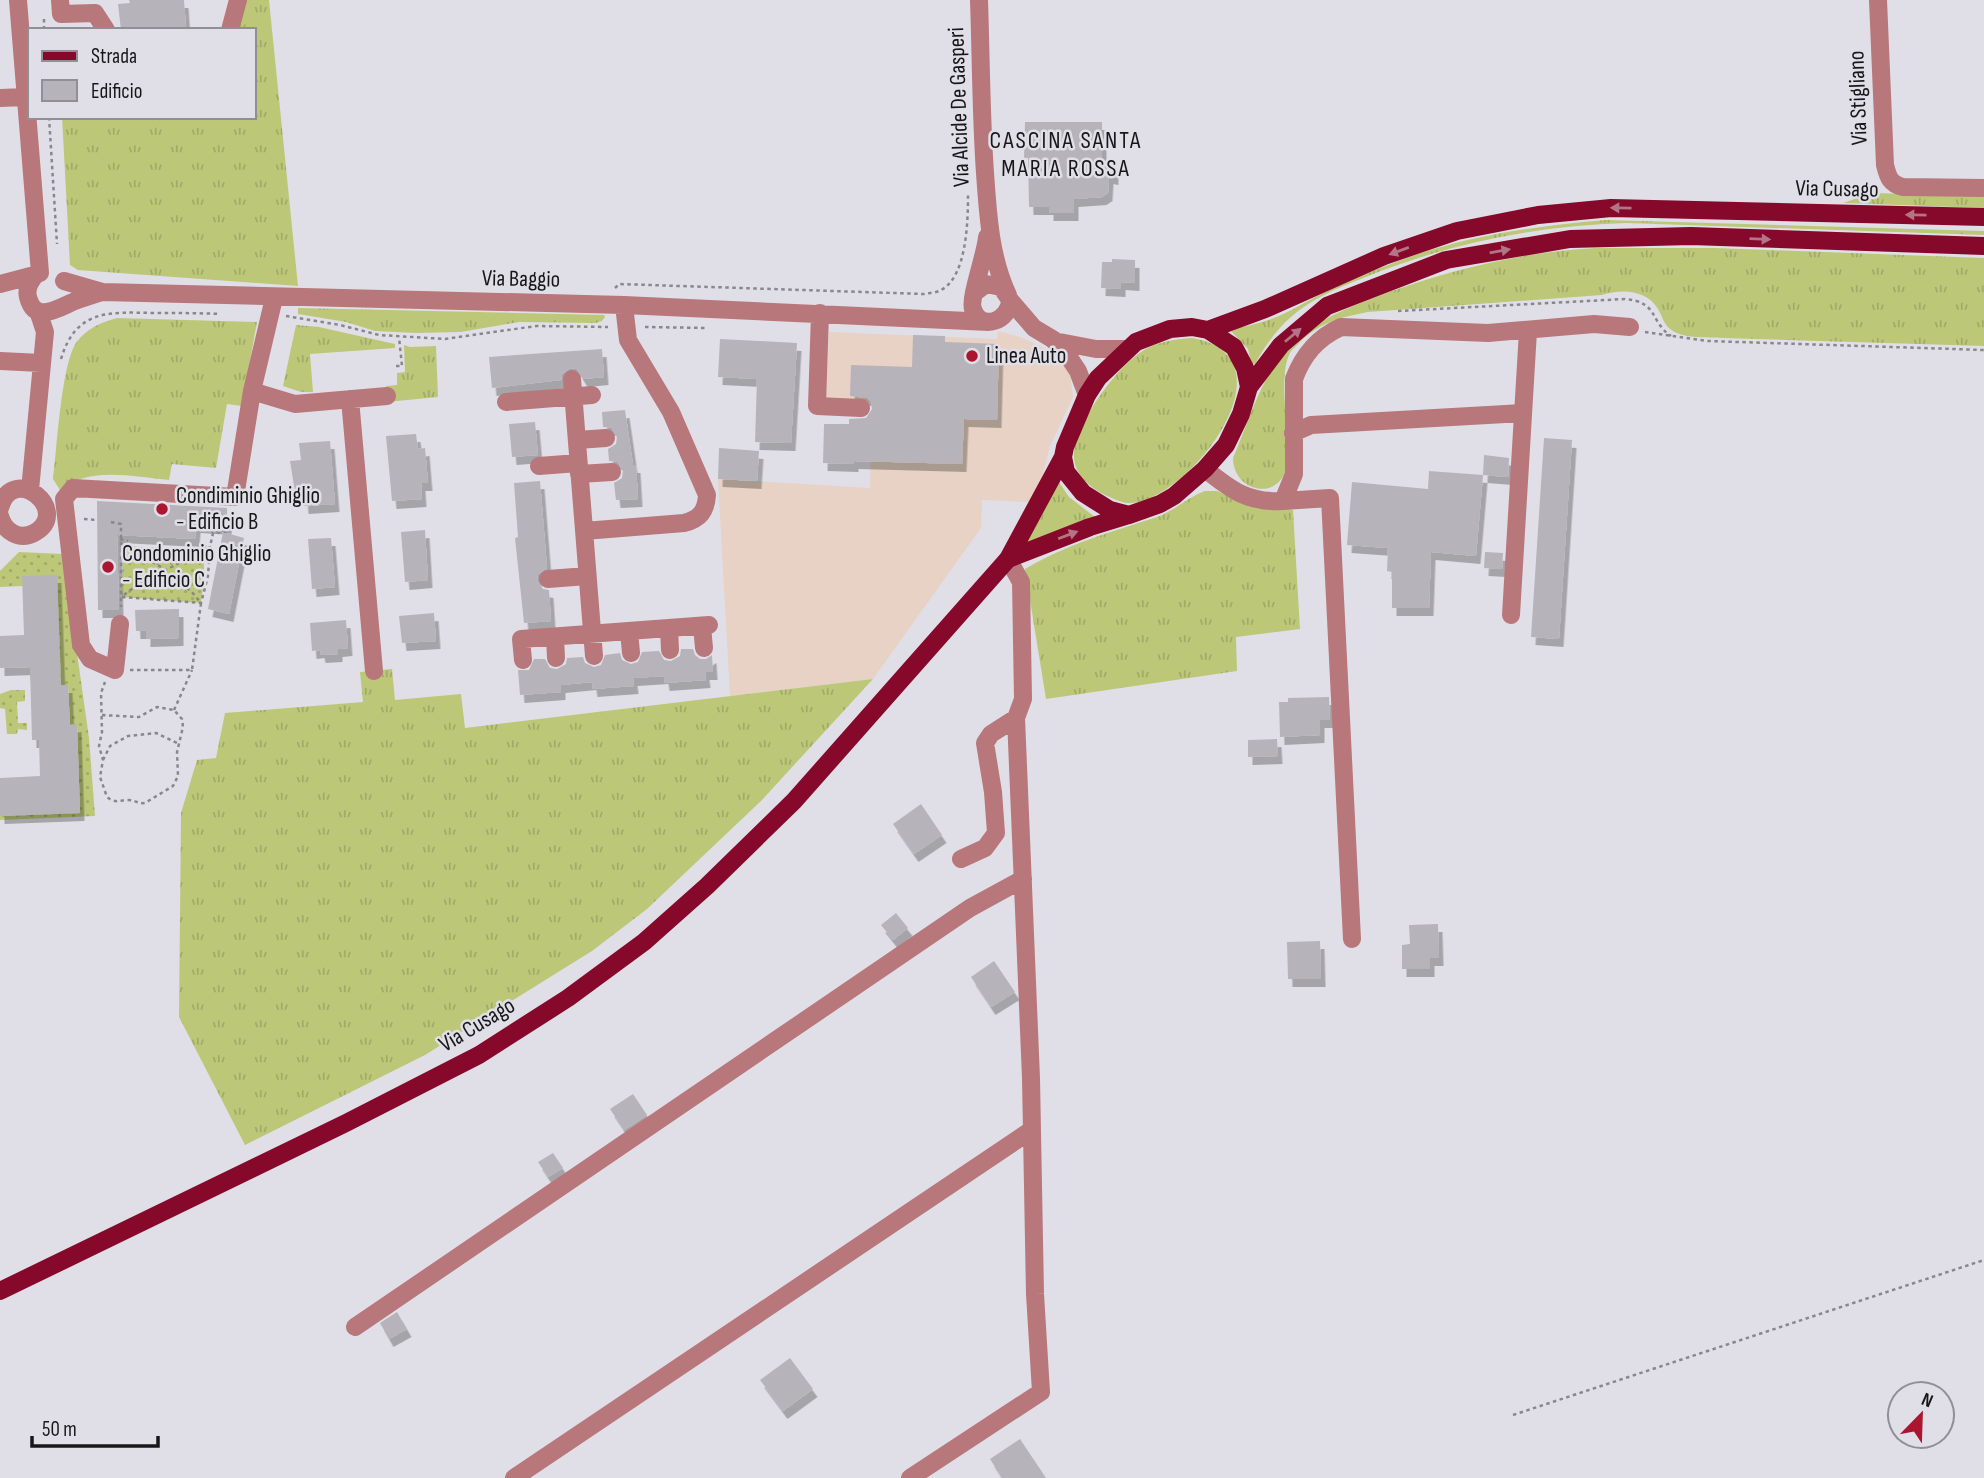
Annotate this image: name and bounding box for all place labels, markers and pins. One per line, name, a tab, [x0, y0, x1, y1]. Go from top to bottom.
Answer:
place label: Linea Auto	[986, 342, 1066, 370]
marker: Linea Auto	[964, 348, 980, 364]
place label: Condiminio Ghiglio - Edificio B	[176, 482, 320, 536]
marker: Condiminio Ghiglio - Edificio B	[154, 501, 170, 517]
place label: Condominio Ghiglio - Edificio C	[122, 540, 271, 594]
marker: Condominio Ghiglio - Edificio C	[100, 559, 116, 575]

